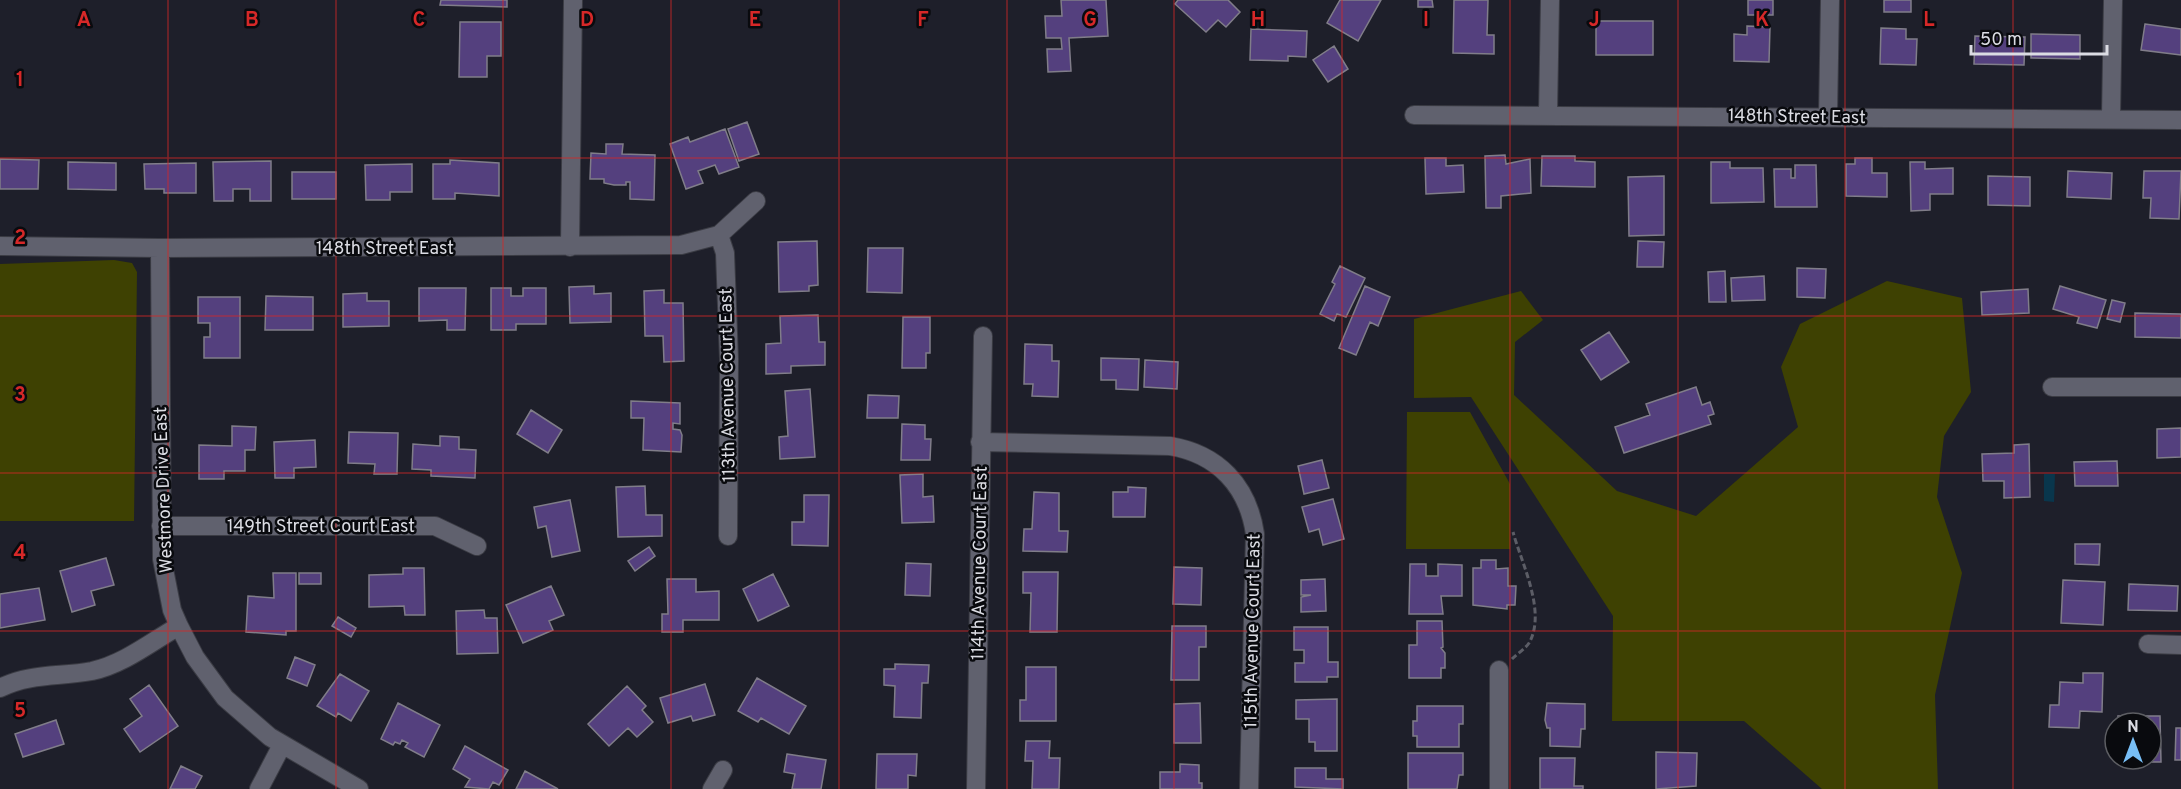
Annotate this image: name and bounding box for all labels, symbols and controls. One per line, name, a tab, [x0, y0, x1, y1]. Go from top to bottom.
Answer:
text: A	[77, 8, 91, 34]
text: B	[245, 8, 259, 34]
text: C	[413, 8, 425, 34]
text: D	[580, 8, 594, 34]
text: E	[749, 8, 761, 34]
text: F	[917, 8, 929, 34]
text: G	[1083, 8, 1097, 34]
text: H	[1251, 8, 1265, 34]
text: I	[1423, 8, 1429, 34]
text: J	[1588, 8, 1600, 34]
text: K	[1755, 8, 1769, 34]
text: L	[1923, 8, 1935, 34]
scale bar	[1971, 18, 2108, 56]
text: 50 m	[1980, 29, 2022, 52]
text: 1	[16, 68, 24, 94]
street label: 148th Street East	[1728, 105, 1866, 130]
text: 2	[14, 226, 26, 252]
street label: 148th Street East	[316, 238, 454, 261]
street label: 113th Avenue Court East	[715, 288, 742, 482]
text: 3	[14, 383, 26, 409]
street label: Westmore Drive East	[150, 406, 179, 574]
street label: 114th Avenue Court East	[967, 466, 994, 660]
street label: 149th Street Court East	[227, 516, 415, 539]
street label: 115th Avenue Court East	[1240, 534, 1267, 729]
text: 4	[14, 541, 26, 567]
text: 5	[14, 699, 26, 725]
north arrow	[2103, 711, 2163, 771]
text: N	[2127, 718, 2139, 738]

